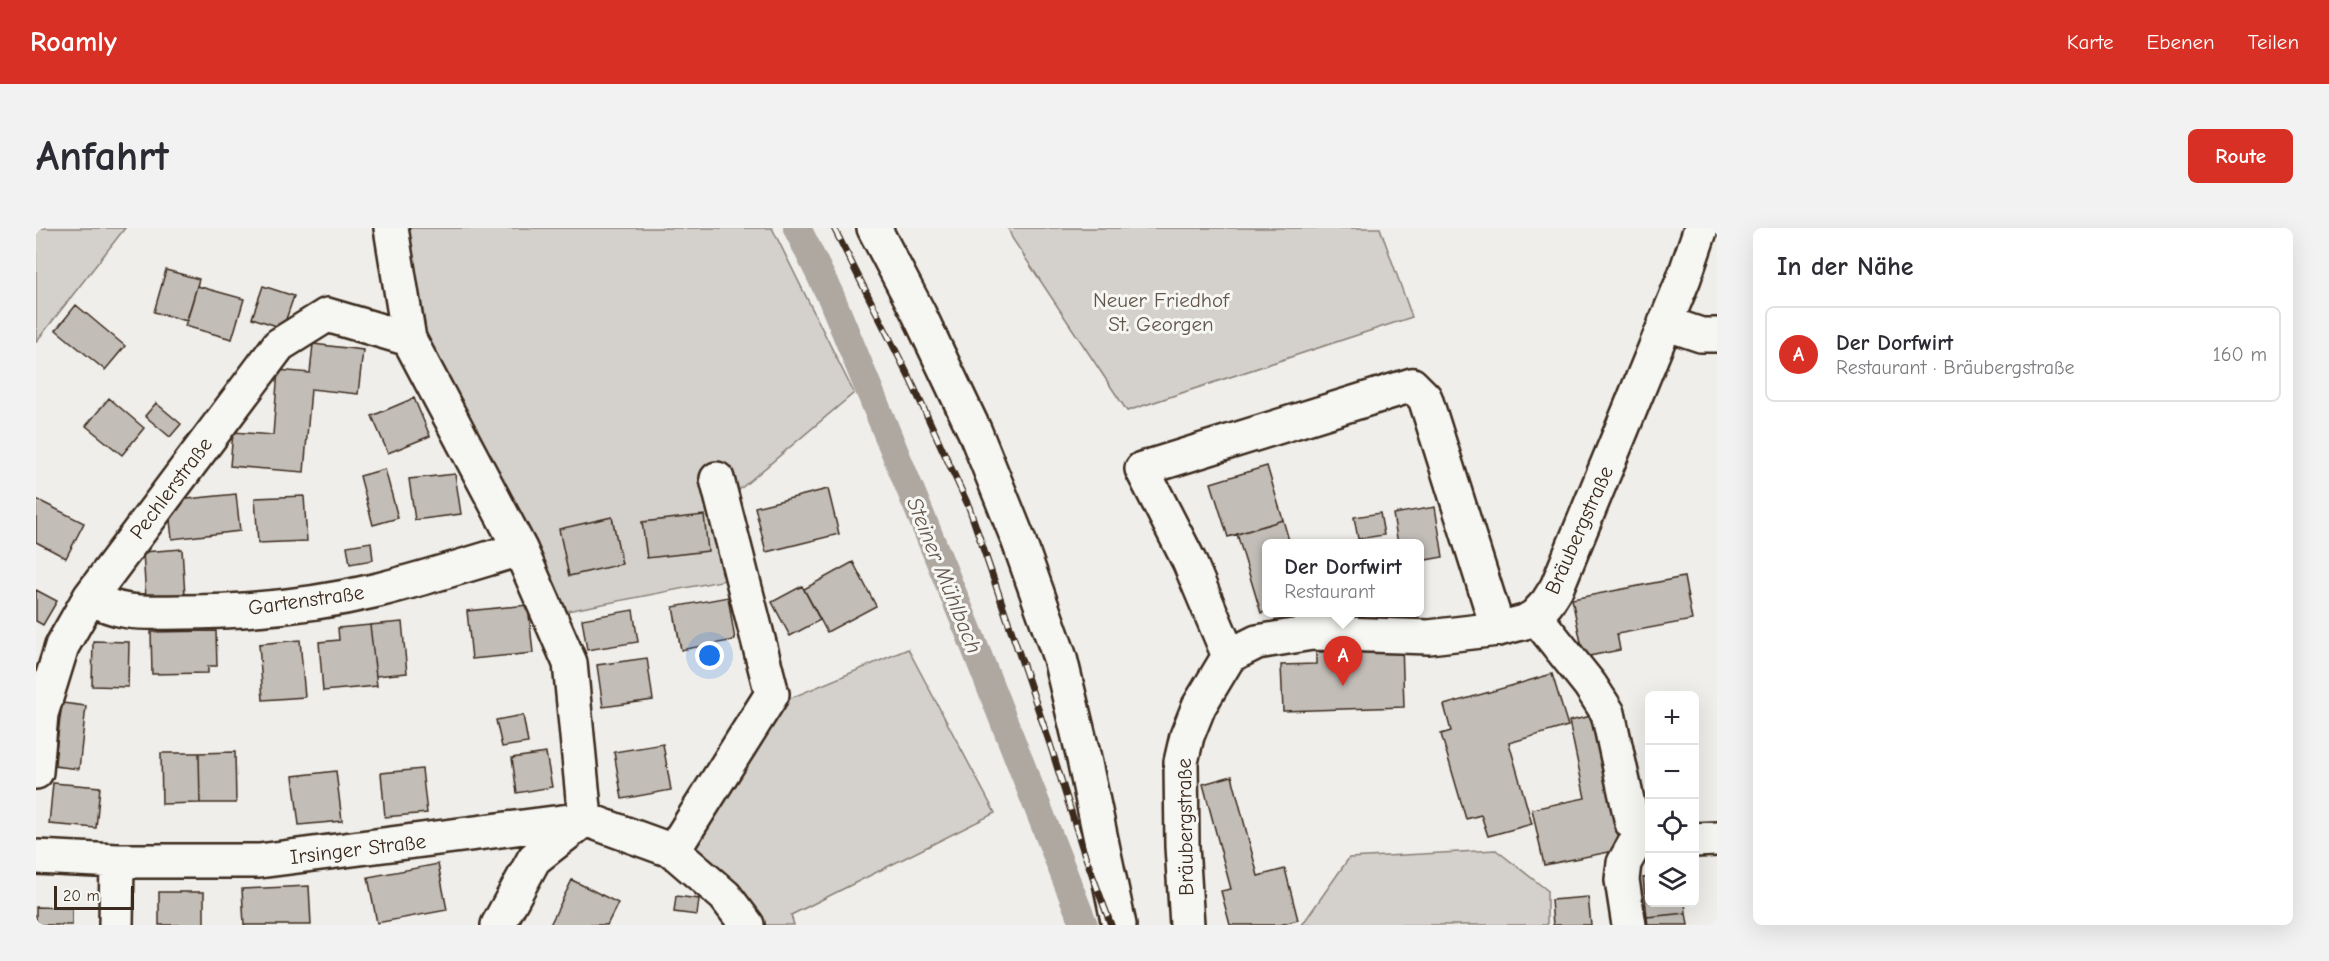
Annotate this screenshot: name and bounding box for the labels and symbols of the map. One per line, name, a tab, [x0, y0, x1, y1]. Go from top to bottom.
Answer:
park label: Neuer Friedhof St. Georgen	[1093, 288, 1230, 336]
street label: Pechlerstraße	[125, 432, 217, 544]
street label: Bräubergstraße	[1540, 462, 1618, 598]
water label: Steiner Mühlbach	[901, 493, 987, 657]
street label: Gartenstraße	[246, 580, 366, 620]
pin: A	[1324, 636, 1362, 686]
your location	[695, 641, 724, 670]
street label: Bräubergstraße	[1172, 758, 1198, 896]
street label: Irsinger Straße	[289, 829, 427, 869]
scale bar	[54, 883, 134, 910]

